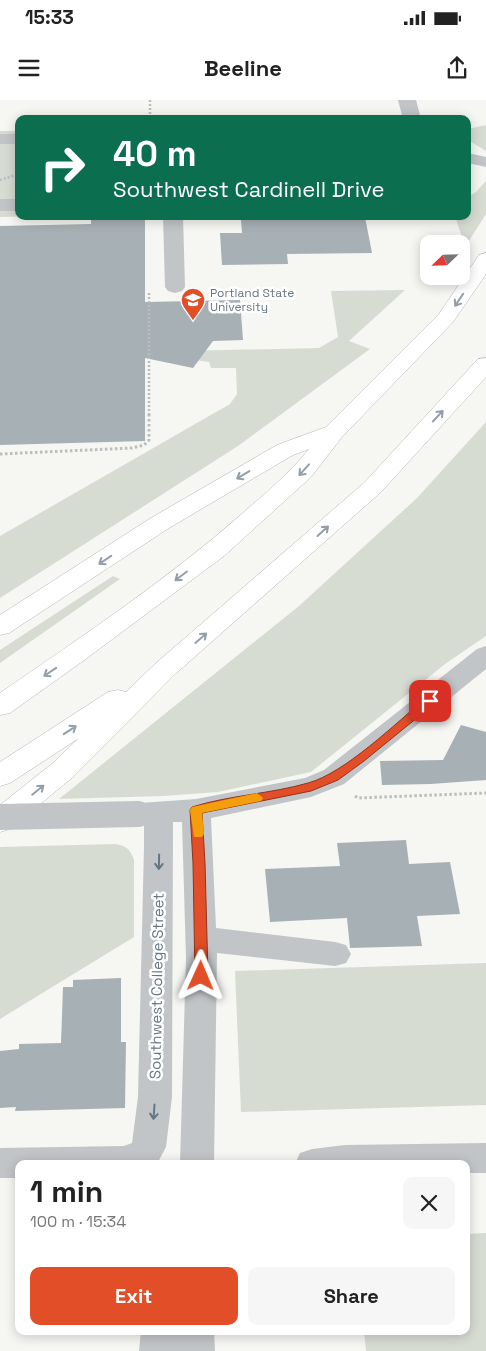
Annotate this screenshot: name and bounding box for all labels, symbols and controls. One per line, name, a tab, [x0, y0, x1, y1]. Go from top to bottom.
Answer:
text: 15:33	[25, 5, 74, 30]
icon: menu	[15, 54, 43, 82]
text: Beeline	[204, 54, 282, 82]
icon: share	[443, 54, 471, 82]
text: 40 m	[113, 132, 197, 176]
icon: right	[30, 135, 95, 200]
text: Southwest Cardinell Drive	[113, 175, 384, 203]
north arrow	[420, 235, 470, 285]
map controls	[420, 235, 470, 285]
place label: Portland State University	[210, 285, 294, 315]
school or university icon: Portland State University	[180, 287, 206, 321]
one-way arrow	[454, 292, 464, 306]
one-way arrow	[432, 410, 444, 423]
one-way arrow	[298, 464, 310, 477]
one-way arrow	[236, 470, 251, 480]
one-way arrow	[317, 526, 330, 537]
one-way arrow	[98, 555, 112, 565]
one-way arrow	[174, 571, 188, 581]
one-way arrow	[194, 632, 207, 644]
one-way arrow	[43, 667, 57, 677]
pin	[409, 680, 451, 722]
icon: arrive	[416, 687, 444, 715]
one-way arrow	[63, 725, 77, 735]
one-way arrow	[31, 785, 44, 796]
one-way arrow	[154, 854, 163, 870]
street label: Southwest College Street	[145, 893, 168, 1079]
position arrow	[174, 949, 226, 1001]
one-way arrow	[149, 1104, 158, 1120]
text: 1 min	[30, 1172, 103, 1211]
button: close	[403, 1177, 455, 1229]
text: 100 m · 15:34	[30, 1211, 126, 1232]
button: Exit	[30, 1267, 238, 1325]
button: Share	[248, 1267, 455, 1325]

